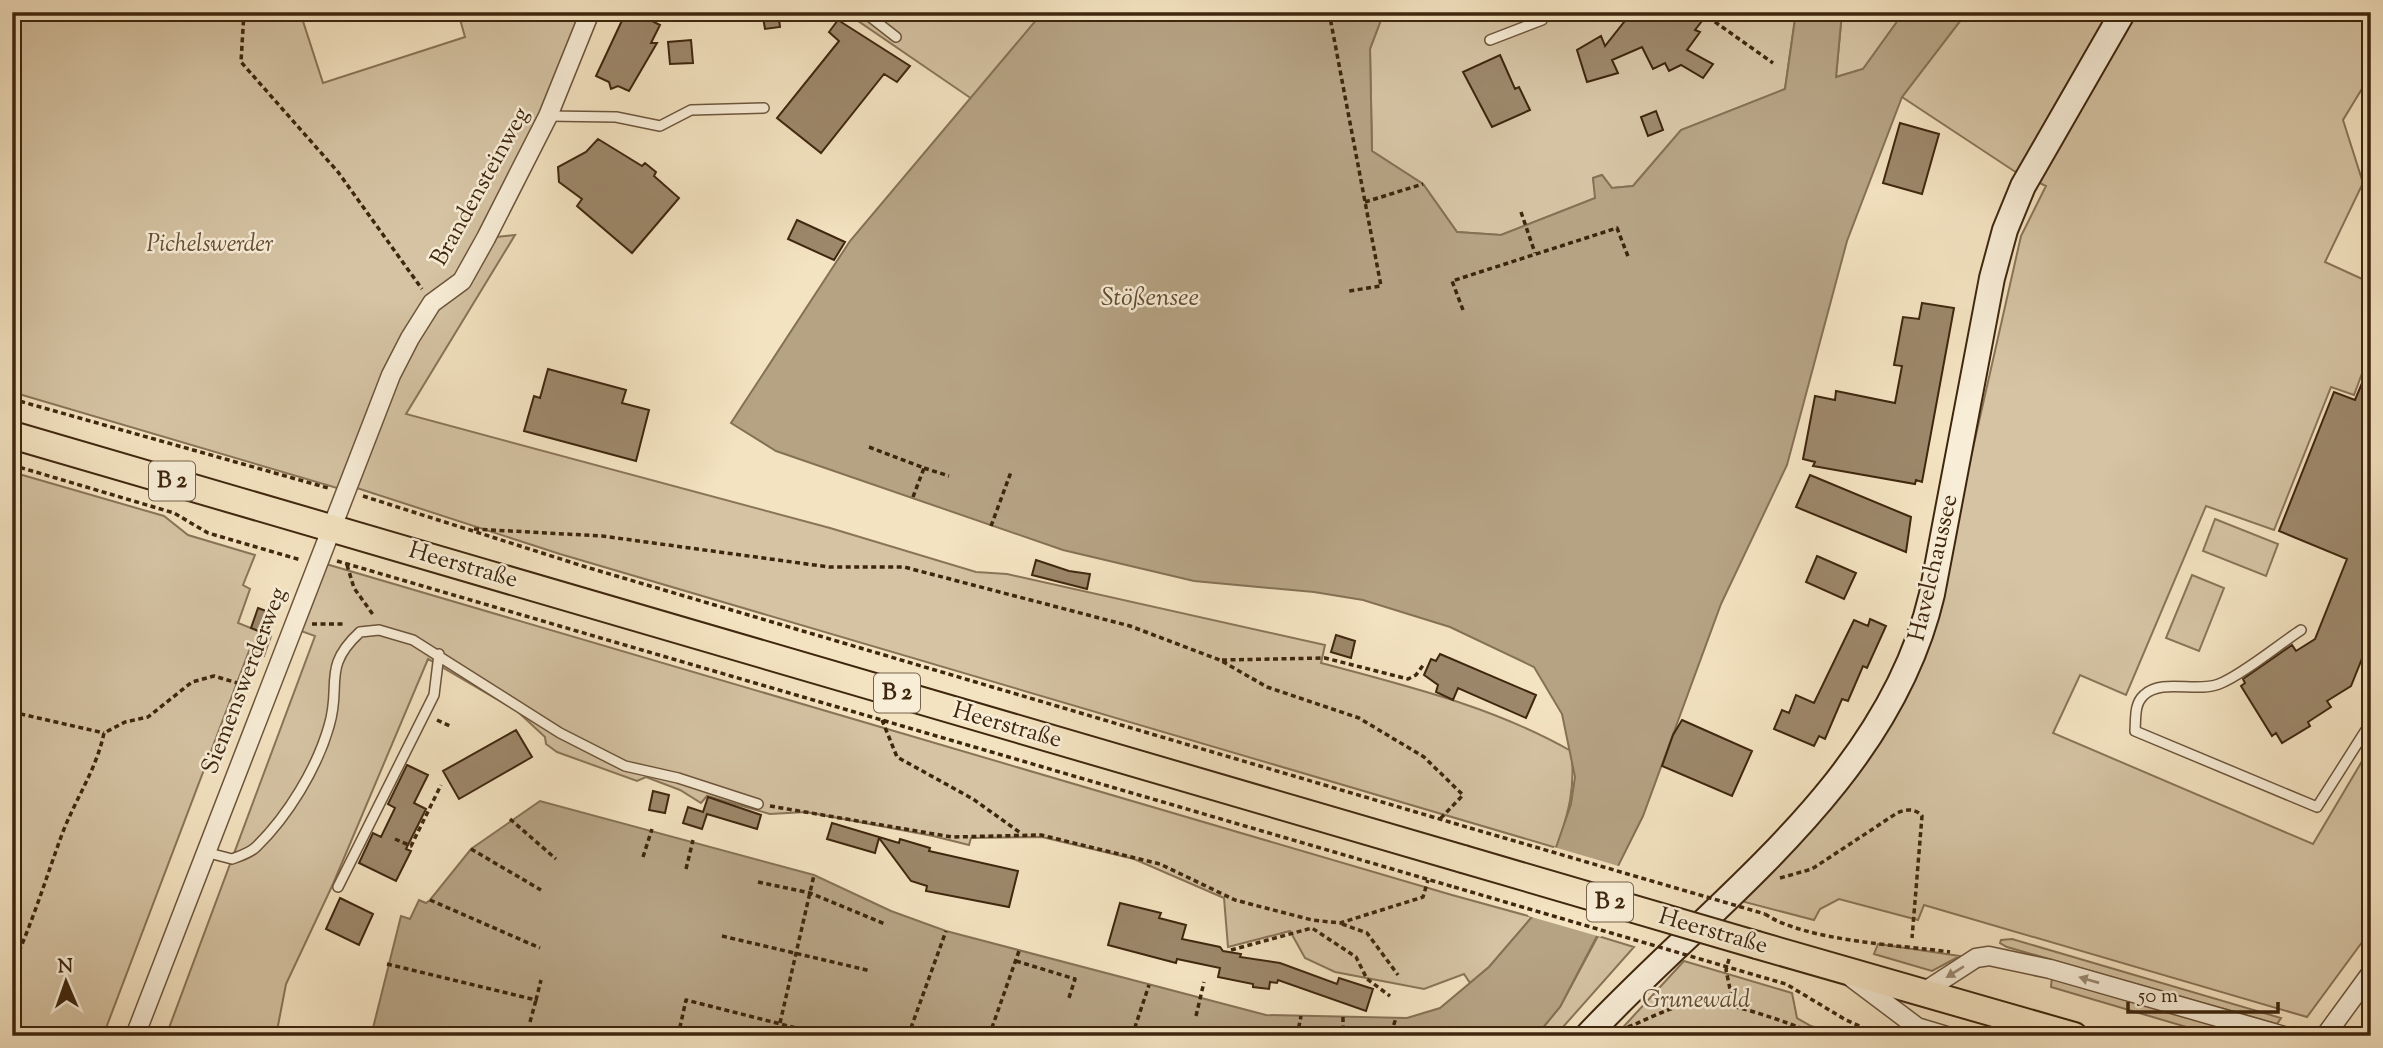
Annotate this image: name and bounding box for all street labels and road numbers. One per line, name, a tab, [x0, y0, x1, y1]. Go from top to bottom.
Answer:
street label: Brandensteinweg	[423, 101, 539, 273]
road number: B 2	[149, 461, 195, 500]
street label: Havelchaussee	[1901, 491, 1967, 645]
street label: Heerstraße	[405, 534, 521, 598]
street label: Siemenswerderweg	[194, 582, 296, 779]
road number: B 2	[874, 674, 920, 712]
street label: Heerstraße	[949, 694, 1065, 758]
road number: B 2	[1587, 882, 1633, 922]
street label: Heerstraße	[1655, 900, 1771, 964]

